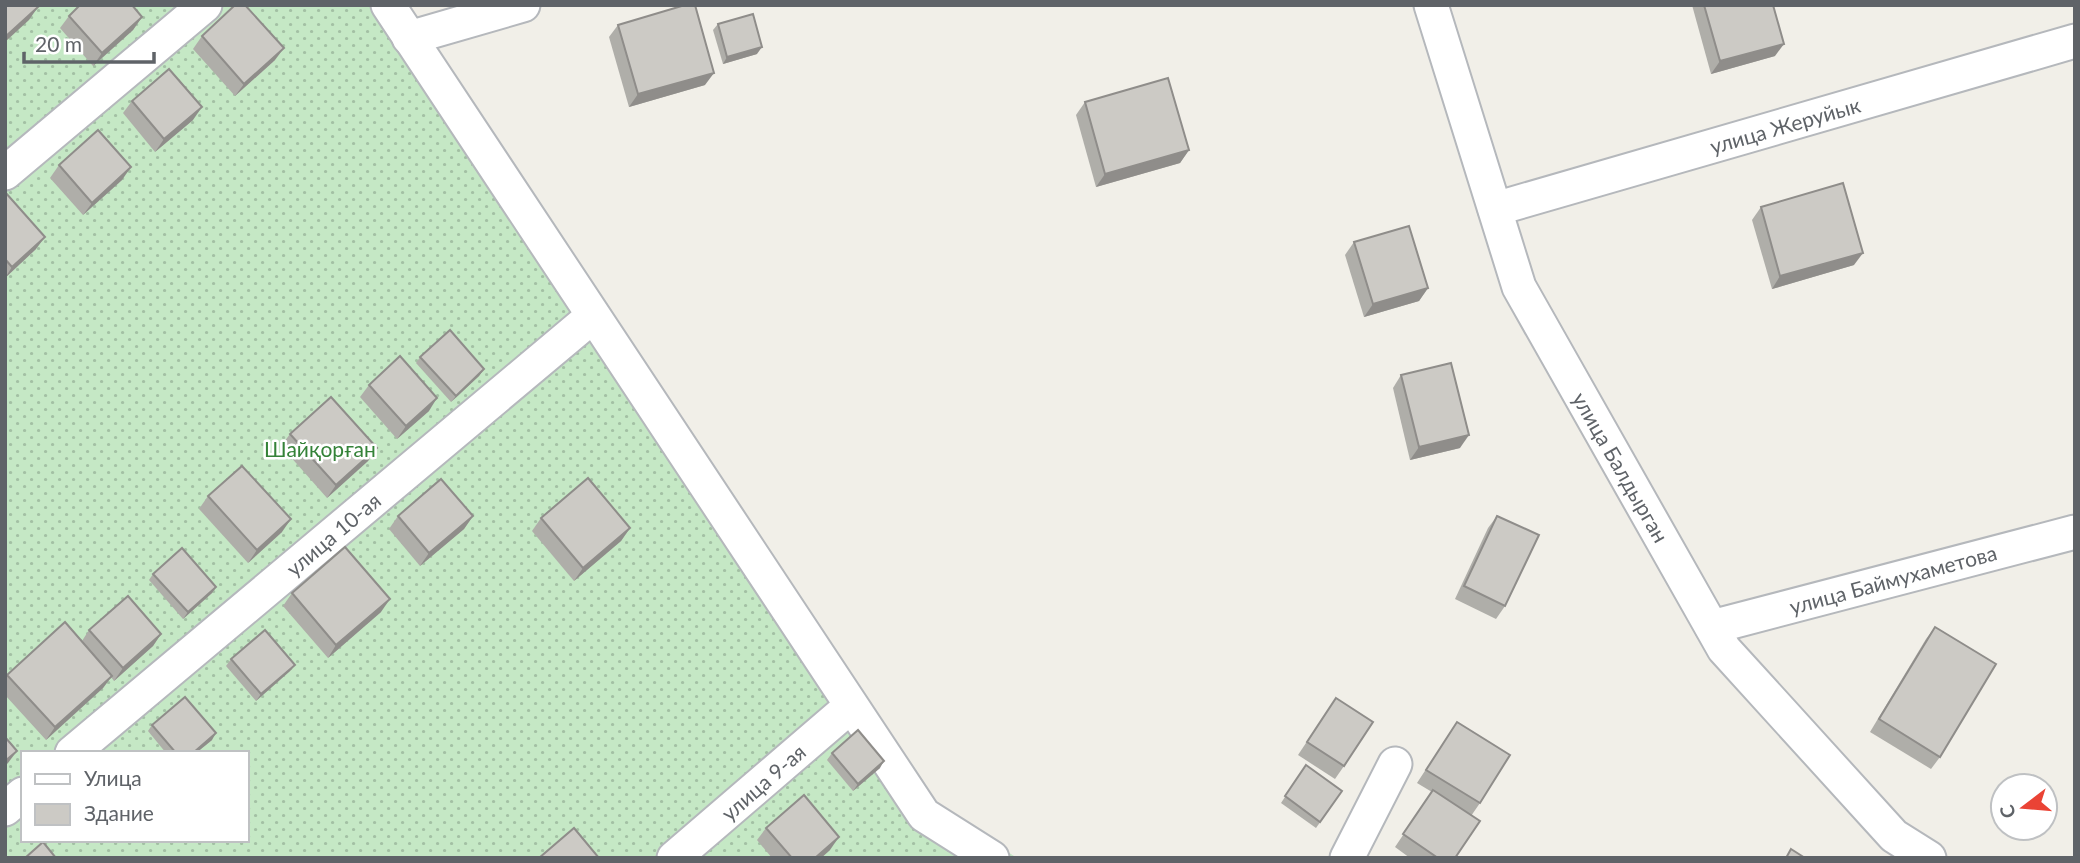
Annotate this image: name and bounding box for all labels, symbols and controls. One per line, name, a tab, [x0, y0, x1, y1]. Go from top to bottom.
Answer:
scale bar	[24, 21, 154, 65]
text: 20 m	[35, 31, 82, 56]
street label: улица Жеруйык	[1707, 92, 1863, 158]
street label: улица Балдырган	[1568, 388, 1674, 546]
park label: Шайқорған	[264, 436, 376, 461]
street label: улица 10-ая	[281, 487, 385, 581]
street label: улица Баймухаметова	[1787, 539, 1999, 619]
street label: улица 9-ая	[716, 739, 810, 825]
legend	[21, 751, 248, 842]
text: Улица	[84, 765, 142, 790]
north arrow	[1989, 772, 2059, 842]
text: Здание	[84, 800, 154, 825]
text: С	[1994, 802, 2020, 821]

